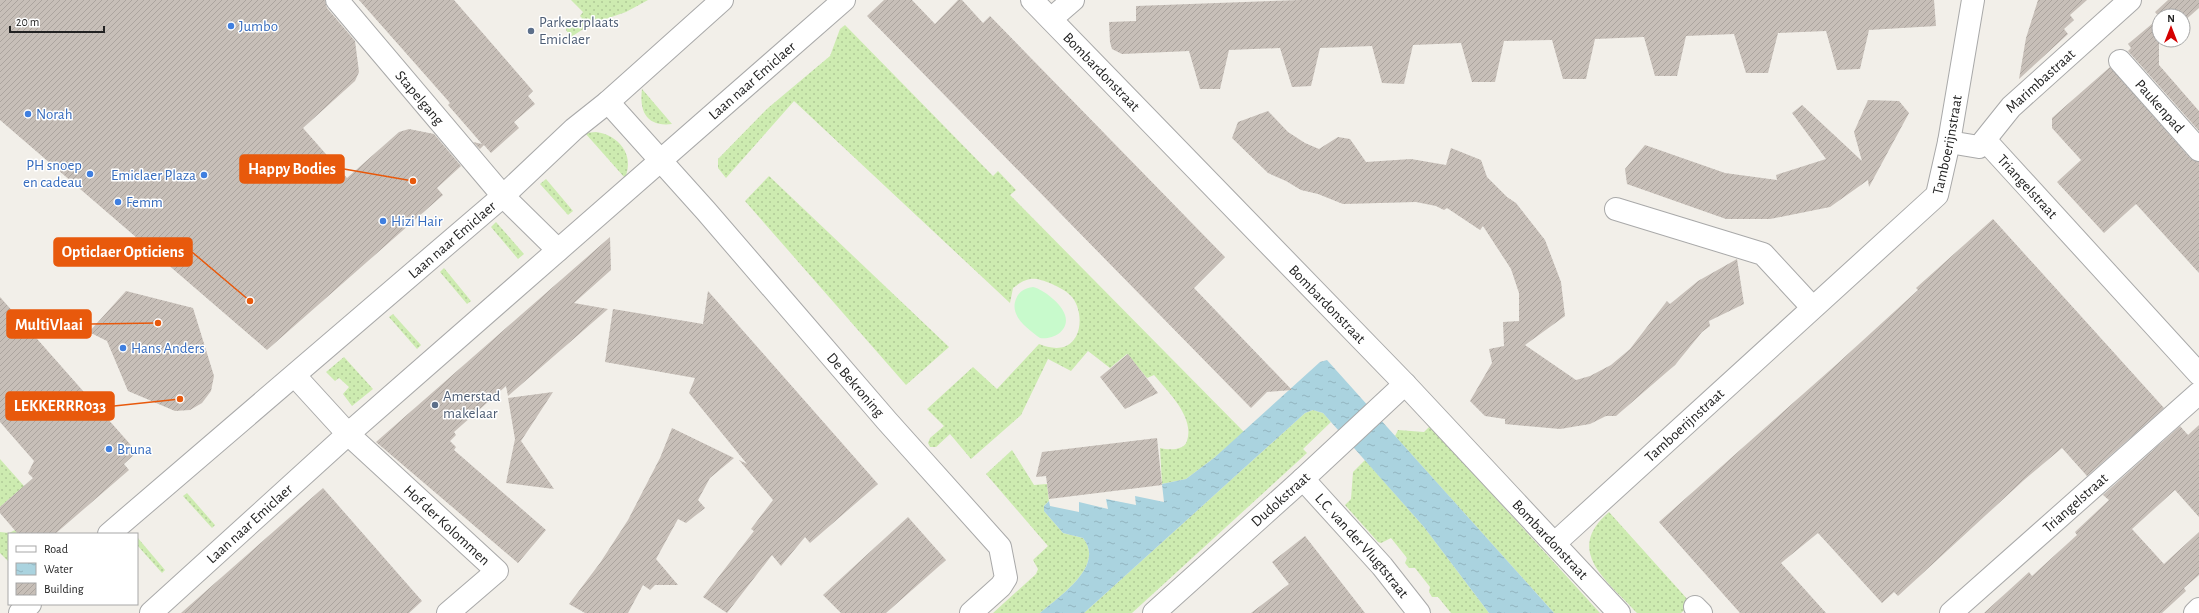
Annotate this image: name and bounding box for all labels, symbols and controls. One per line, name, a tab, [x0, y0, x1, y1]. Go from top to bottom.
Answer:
scale bar	[10, 8, 104, 34]
north arrow	[2151, 8, 2191, 48]
text: N	[2167, 13, 2175, 24]
place label: Parkeerplaats Emiclaer	[539, 15, 619, 47]
text: 20 m	[16, 16, 39, 28]
place label: Jumbo	[239, 19, 278, 34]
marker: Jumbo	[226, 21, 236, 31]
marker: Parkeerplaats Emiclaer	[526, 26, 536, 36]
street label: Bombardonstraat	[1060, 30, 1143, 114]
street label: Laan naar Emiclaer	[706, 39, 798, 122]
street label: Marimbastraat	[2003, 46, 2078, 115]
street label: Stapelgang	[393, 68, 447, 128]
street label: Paukenpad	[2132, 76, 2187, 136]
street label: Tamboerijnstraat	[1930, 94, 1964, 196]
place label: Norah	[36, 107, 73, 122]
marker: Norah	[23, 109, 33, 119]
street label: Triangelstraat	[1995, 152, 2061, 222]
callout: Happy Bodies	[240, 155, 344, 183]
place label: PH snoep en cadeau	[23, 158, 82, 190]
text: Happy Bodies	[248, 161, 336, 178]
place label: Emiclaer Plaza	[111, 168, 196, 183]
marker: PH snoep en cadeau	[85, 169, 95, 179]
marker: Emiclaer Plaza	[199, 170, 209, 180]
place label: Femm	[126, 195, 163, 210]
marker: Femm	[113, 197, 123, 207]
street label: Laan naar Emiclaer	[405, 198, 499, 281]
place label: Hizi Hair	[391, 214, 443, 229]
marker: Hizi Hair	[378, 216, 388, 226]
callout: Opticlaer Opticiens	[54, 238, 192, 266]
text: Opticlaer Opticiens	[62, 244, 184, 260]
street label: Bombardonstraat	[1286, 262, 1369, 346]
callout: MultiVlaai	[7, 310, 91, 338]
text: MultiVlaai	[15, 317, 83, 333]
place label: Hans Anders	[131, 341, 205, 356]
marker: Hans Anders	[118, 343, 128, 353]
street label: De Bekroning	[824, 350, 888, 420]
street label: Tamboerijnstraat	[1642, 385, 1727, 465]
place label: Amerstad makelaar	[443, 389, 501, 421]
callout: LEKKERRR033	[6, 392, 114, 420]
text: LEKKERRR033	[14, 398, 106, 414]
marker: Amerstad makelaar	[430, 400, 440, 410]
place label: Bruna	[117, 442, 152, 457]
marker: Bruna	[104, 444, 114, 454]
street label: Dudokstraat	[1248, 469, 1313, 529]
street label: Triangelstraat	[2040, 470, 2111, 535]
street label: Laan naar Emiclaer	[204, 481, 295, 566]
street label: Hof der Kolommen	[401, 482, 493, 568]
street label: L.C. van der Vlugtstraat	[1312, 490, 1412, 601]
street label: Bombardonstraat	[1510, 497, 1591, 582]
legend	[8, 533, 138, 605]
text: Road	[44, 543, 68, 555]
text: Water	[44, 563, 73, 575]
text: Building	[44, 583, 84, 595]

